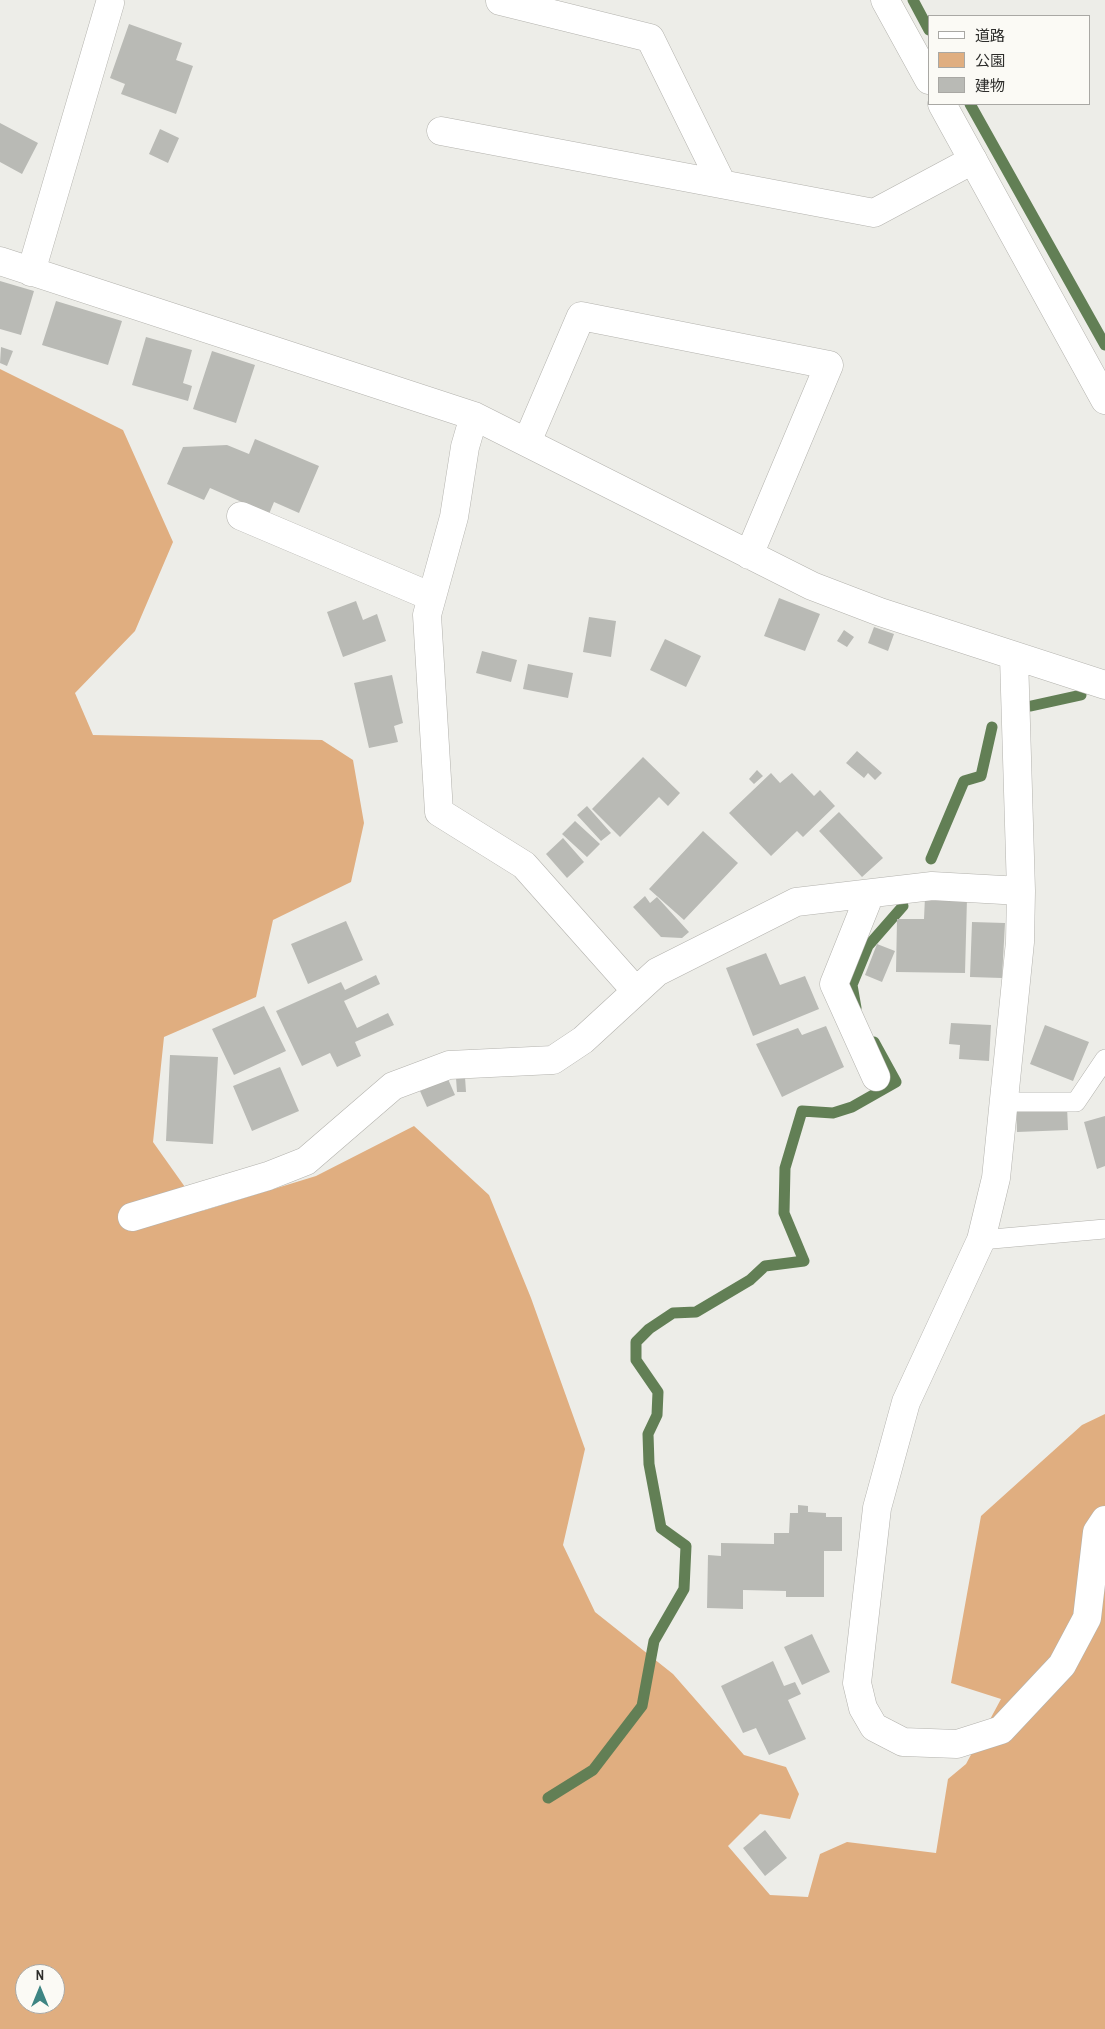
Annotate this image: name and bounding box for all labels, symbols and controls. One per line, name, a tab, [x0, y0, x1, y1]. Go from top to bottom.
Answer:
legend	[928, 15, 1090, 105]
text: 道路	[975, 25, 1005, 46]
text: 公園	[975, 50, 1005, 71]
text: 建物	[975, 75, 1005, 96]
north arrow	[15, 1964, 65, 2014]
text: N	[36, 1966, 44, 1984]

